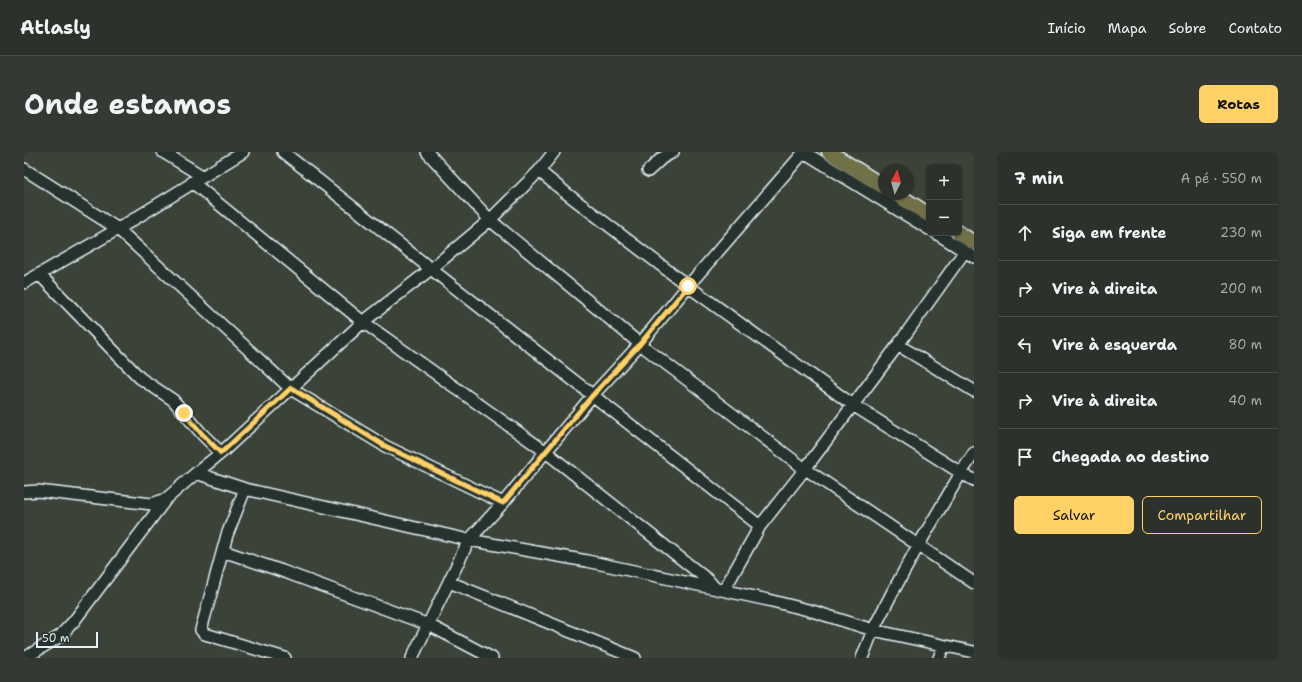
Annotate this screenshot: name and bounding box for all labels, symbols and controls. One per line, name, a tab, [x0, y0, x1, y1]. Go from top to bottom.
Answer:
text: Atlasly	[20, 15, 91, 40]
text: Início	[1047, 19, 1086, 37]
text: Mapa	[1108, 19, 1147, 37]
text: Sobre	[1169, 19, 1206, 37]
text: Contato	[1228, 19, 1282, 37]
text: Onde estamos	[24, 85, 231, 123]
button: Rotas	[1199, 85, 1278, 123]
north arrow	[878, 164, 914, 200]
map controls	[926, 164, 962, 236]
button: +	[926, 164, 962, 200]
text: 7 min	[1014, 167, 1064, 189]
text: A pé · 550 m	[1181, 170, 1262, 187]
button: −	[926, 200, 962, 236]
icon: ahead	[1014, 222, 1036, 244]
text: Siga em frente	[1052, 223, 1167, 243]
text: 230 m	[1220, 224, 1262, 241]
route start	[679, 277, 697, 295]
icon: right	[1014, 278, 1036, 300]
text: Vire à direita	[1052, 279, 1157, 299]
text: 200 m	[1220, 280, 1262, 297]
icon: left	[1014, 334, 1036, 356]
text: Vire à esquerda	[1052, 335, 1177, 355]
text: 80 m	[1228, 336, 1262, 353]
icon: right	[1014, 390, 1036, 412]
text: Vire à direita	[1052, 391, 1157, 411]
text: 40 m	[1228, 392, 1262, 409]
route end	[175, 404, 193, 422]
icon: arrive	[1014, 446, 1036, 468]
text: Chegada ao destino	[1052, 447, 1209, 467]
button: Salvar	[1014, 496, 1134, 534]
button: Compartilhar	[1142, 496, 1262, 534]
scale bar	[36, 630, 98, 649]
text: 50 m	[42, 631, 70, 646]

